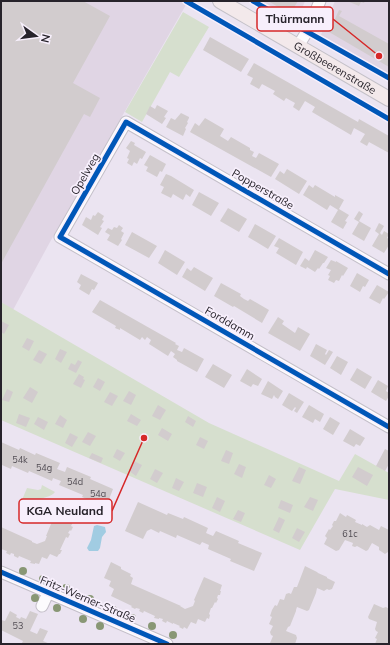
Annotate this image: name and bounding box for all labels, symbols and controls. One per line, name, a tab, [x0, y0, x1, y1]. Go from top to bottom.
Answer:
callout: Thürmann	[257, 7, 333, 31]
text: Thürmann	[265, 11, 325, 26]
north arrow	[16, 16, 56, 56]
text: N	[38, 33, 54, 44]
street label: Großbeerenstraße	[291, 38, 379, 97]
street label: Opelweg	[67, 151, 103, 197]
street label: Popperstraße	[230, 166, 296, 212]
street label: Forddamm	[203, 303, 257, 343]
house number: 54k	[12, 454, 28, 465]
house number: 54g	[36, 462, 52, 473]
house number: 54d	[67, 476, 83, 487]
house number: 54a	[90, 488, 106, 499]
callout: KGA Neuland	[19, 499, 112, 523]
text: KGA Neuland	[27, 503, 103, 518]
house number: 61c	[342, 528, 358, 539]
street label: Fritz-Werner-Straße	[38, 573, 138, 625]
house number: 53	[13, 620, 23, 631]

